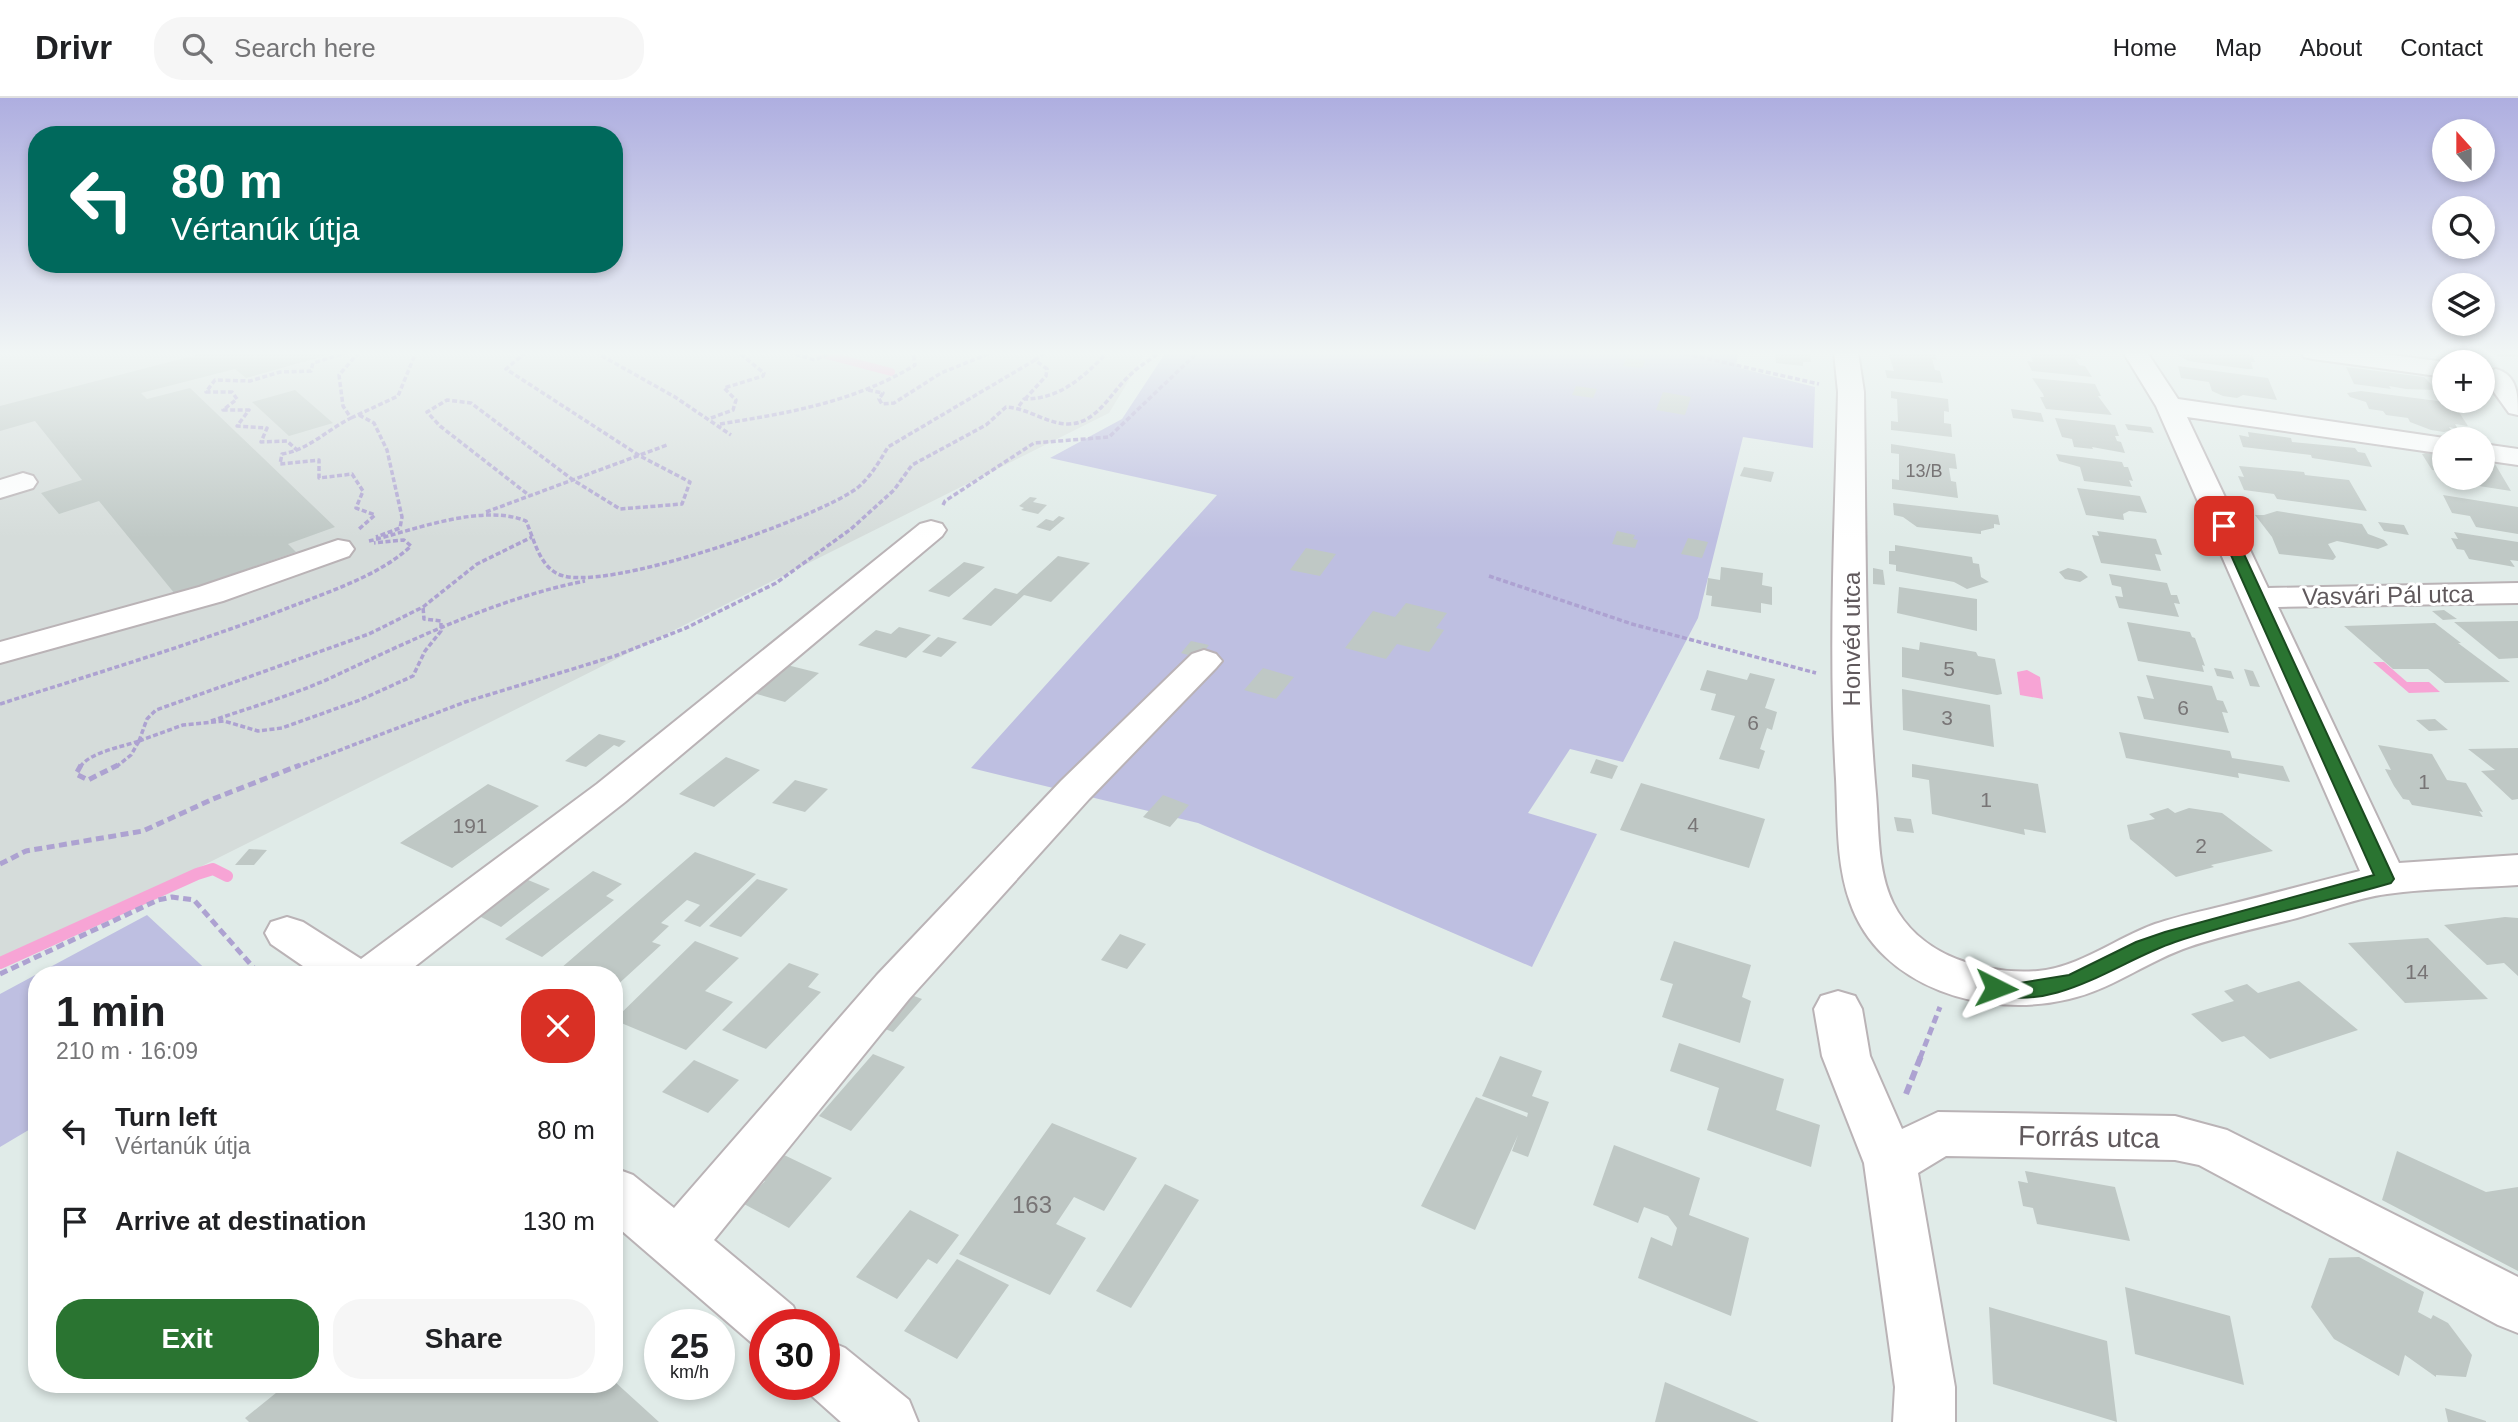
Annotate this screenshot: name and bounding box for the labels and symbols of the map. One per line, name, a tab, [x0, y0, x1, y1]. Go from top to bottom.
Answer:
north arrow	[2432, 119, 2496, 182]
house number: 13/B	[1905, 461, 1943, 481]
pin	[2194, 496, 2254, 556]
street label: Honvéd utca	[1838, 571, 1865, 706]
street label: Vasvári Pál utca	[2302, 580, 2475, 610]
house number: 5	[1943, 657, 1955, 680]
house number: 6	[2177, 696, 2189, 719]
house number: 3	[1941, 706, 1953, 729]
house number: 6	[1747, 711, 1759, 734]
house number: 1	[2418, 770, 2430, 793]
house number: 1	[1980, 788, 1992, 811]
house number: 4	[1687, 813, 1699, 836]
house number: 191	[452, 814, 488, 837]
house number: 2	[2195, 834, 2207, 857]
position arrow	[1959, 951, 2033, 1025]
house number: 14	[2405, 960, 2429, 983]
street label: Forrás utca	[2018, 1120, 2160, 1154]
house number: 163	[1012, 1191, 1052, 1218]
speed limit sign: 30	[749, 1309, 840, 1400]

